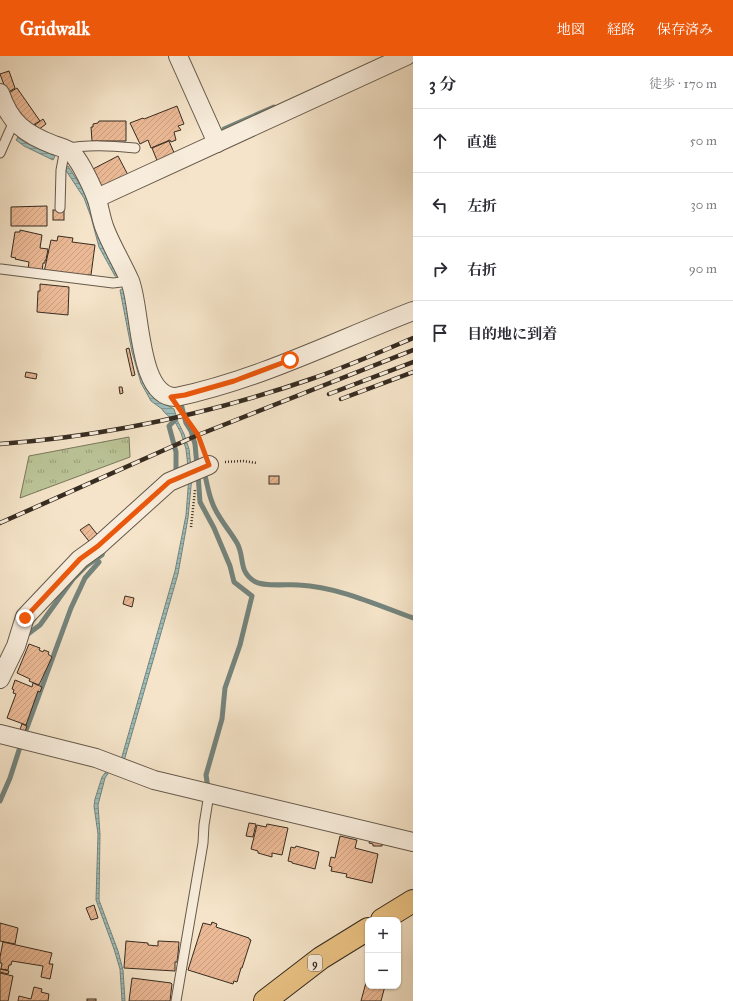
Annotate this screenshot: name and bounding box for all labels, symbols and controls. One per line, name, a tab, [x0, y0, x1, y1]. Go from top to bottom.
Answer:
text: Gridwalk	[20, 17, 90, 40]
text: 地図	[557, 21, 585, 38]
text: 経路	[607, 21, 635, 38]
text: 保存済み	[657, 21, 713, 38]
text: 3 分	[429, 74, 456, 95]
text: 徒歩 · 170 m	[649, 76, 717, 92]
icon: ahead	[429, 130, 451, 152]
text: 直進	[467, 133, 497, 151]
text: 50 m	[690, 133, 717, 149]
icon: left	[429, 194, 451, 216]
text: 左折	[467, 197, 497, 215]
text: 30 m	[691, 197, 717, 213]
icon: right	[429, 258, 451, 280]
text: 右折	[467, 261, 497, 279]
text: 90 m	[689, 261, 717, 277]
icon: arrive	[429, 322, 451, 344]
text: 目的地に到着	[467, 325, 557, 343]
route start	[281, 351, 299, 369]
route end	[16, 609, 34, 627]
map controls	[365, 917, 401, 989]
button: +	[365, 917, 401, 953]
button: −	[365, 953, 401, 989]
road number: 9	[308, 955, 322, 971]

